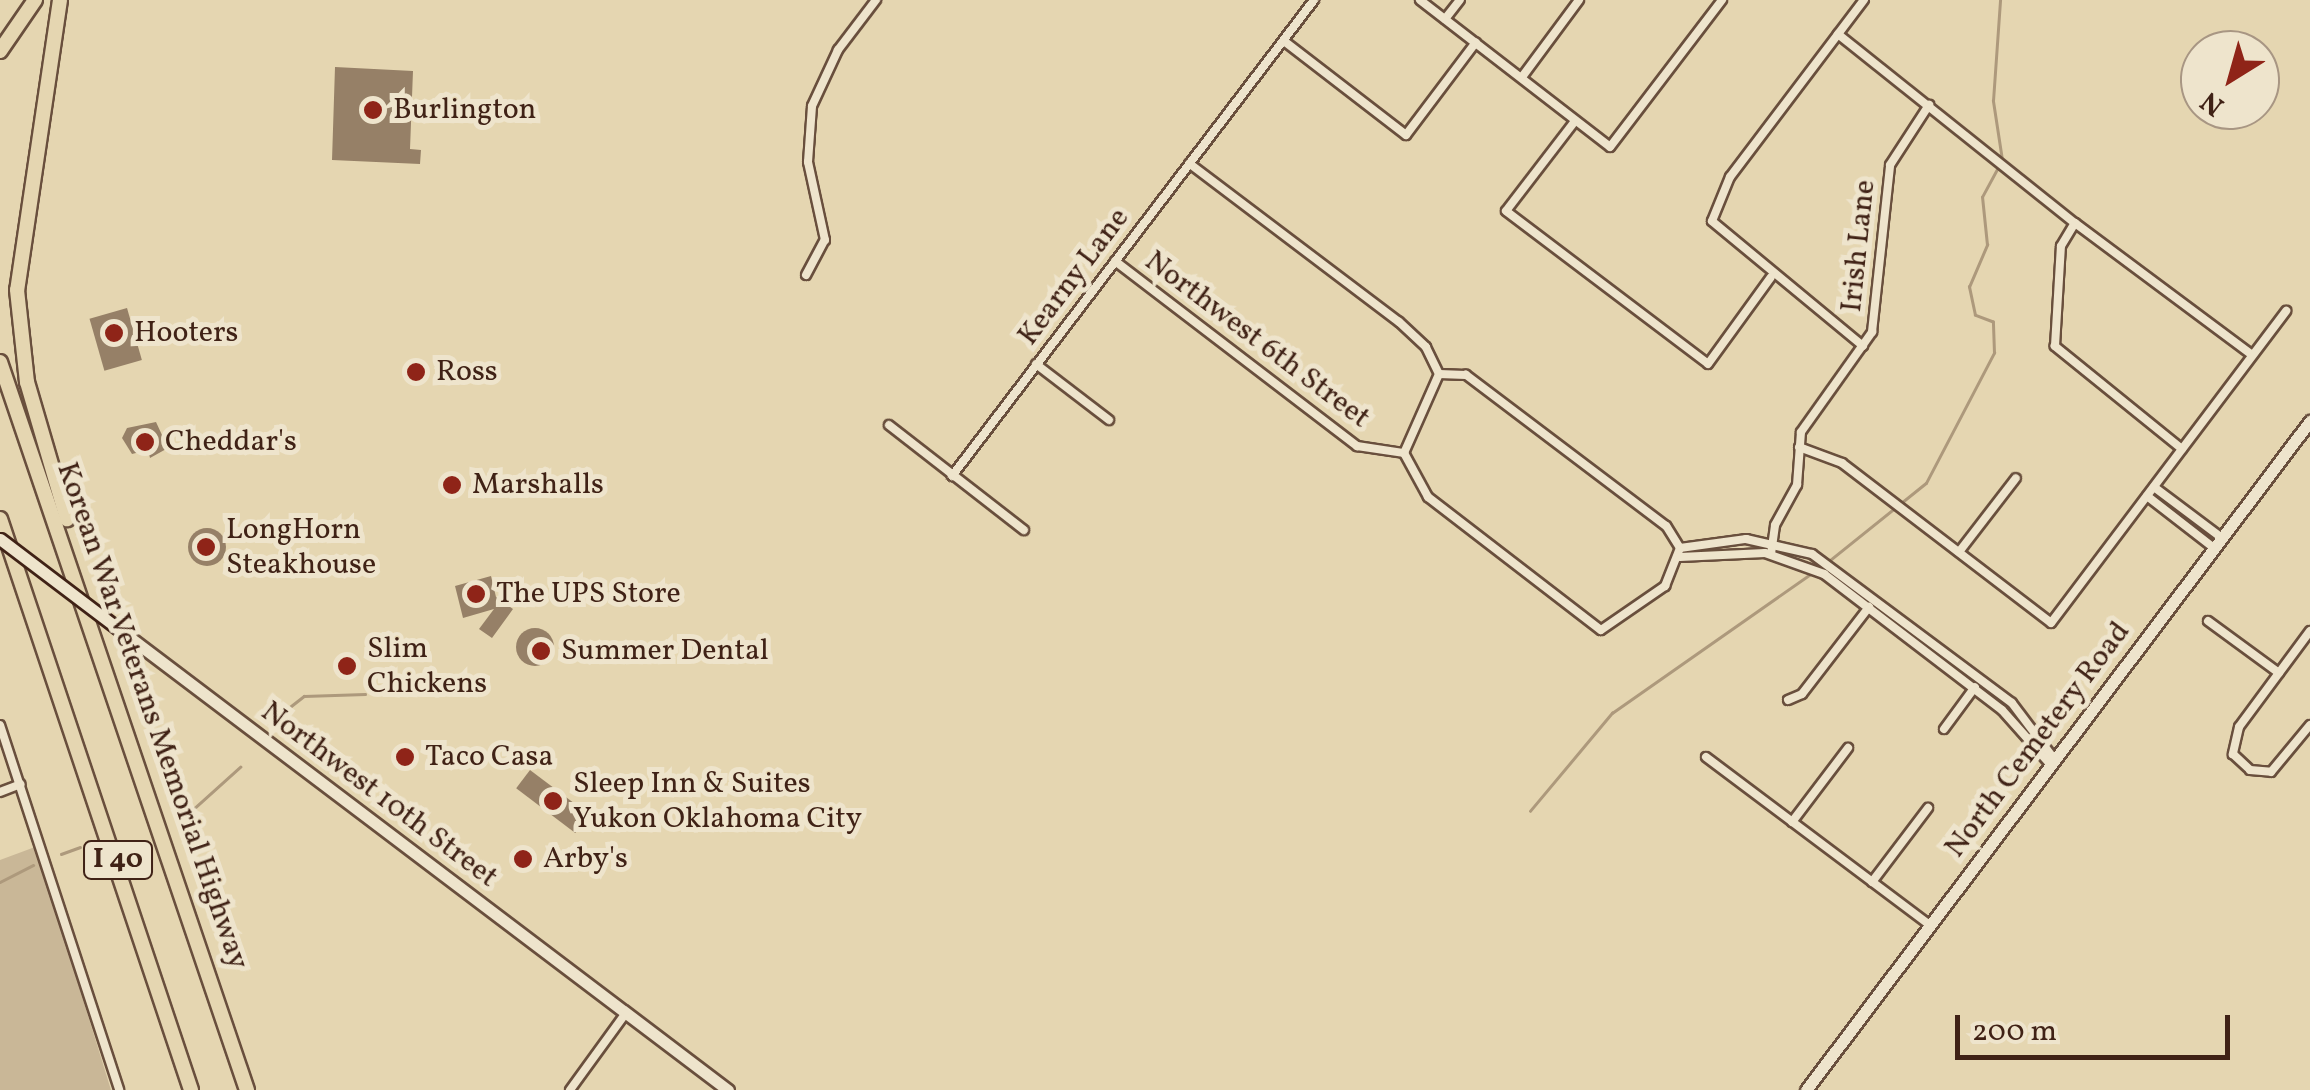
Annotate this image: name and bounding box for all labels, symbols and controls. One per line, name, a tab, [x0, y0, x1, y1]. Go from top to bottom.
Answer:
north arrow	[2180, 30, 2280, 130]
text: N	[2193, 81, 2233, 124]
place label: Burlington	[393, 92, 537, 128]
marker: Burlington	[362, 99, 384, 121]
street label: Irish Lane	[1834, 178, 1884, 314]
street label: Kearny Lane	[1010, 201, 1138, 353]
street label: Northwest 6th Street	[1137, 244, 1377, 436]
place label: Hooters	[134, 315, 238, 351]
marker: Hooters	[103, 322, 125, 344]
place label: Ross	[436, 354, 498, 390]
marker: Ross	[405, 361, 427, 383]
place label: Cheddar's	[165, 424, 297, 460]
marker: Cheddar's	[134, 431, 156, 453]
street label: Korean War Veterans Memorial Highway	[48, 457, 256, 975]
place label: Marshalls	[472, 467, 604, 503]
marker: Marshalls	[441, 474, 463, 496]
place label: LongHorn Steakhouse	[226, 512, 376, 582]
marker: LongHorn Steakhouse	[195, 536, 217, 558]
place label: The UPS Store	[496, 576, 681, 612]
marker: The UPS Store	[465, 583, 487, 605]
street label: North Cemetery Road	[1937, 615, 2139, 865]
place label: Slim Chickens	[367, 631, 487, 702]
place label: Summer Dental	[561, 633, 769, 669]
marker: Summer Dental	[530, 640, 552, 662]
marker: Slim Chickens	[336, 655, 358, 677]
street label: Northwest 10th Street	[253, 694, 505, 896]
place label: Taco Casa	[425, 739, 553, 775]
marker: Taco Casa	[394, 746, 416, 768]
place label: Sleep Inn & Suites Yukon Oklahoma City	[573, 766, 862, 836]
marker: Sleep Inn & Suites Yukon Oklahoma City	[542, 790, 564, 812]
road number: I 40	[83, 837, 153, 883]
place label: Arby's	[543, 841, 628, 877]
marker: Arby's	[512, 848, 534, 870]
scale bar	[1960, 995, 2235, 1057]
text: 200 m	[1972, 1011, 2057, 1053]

